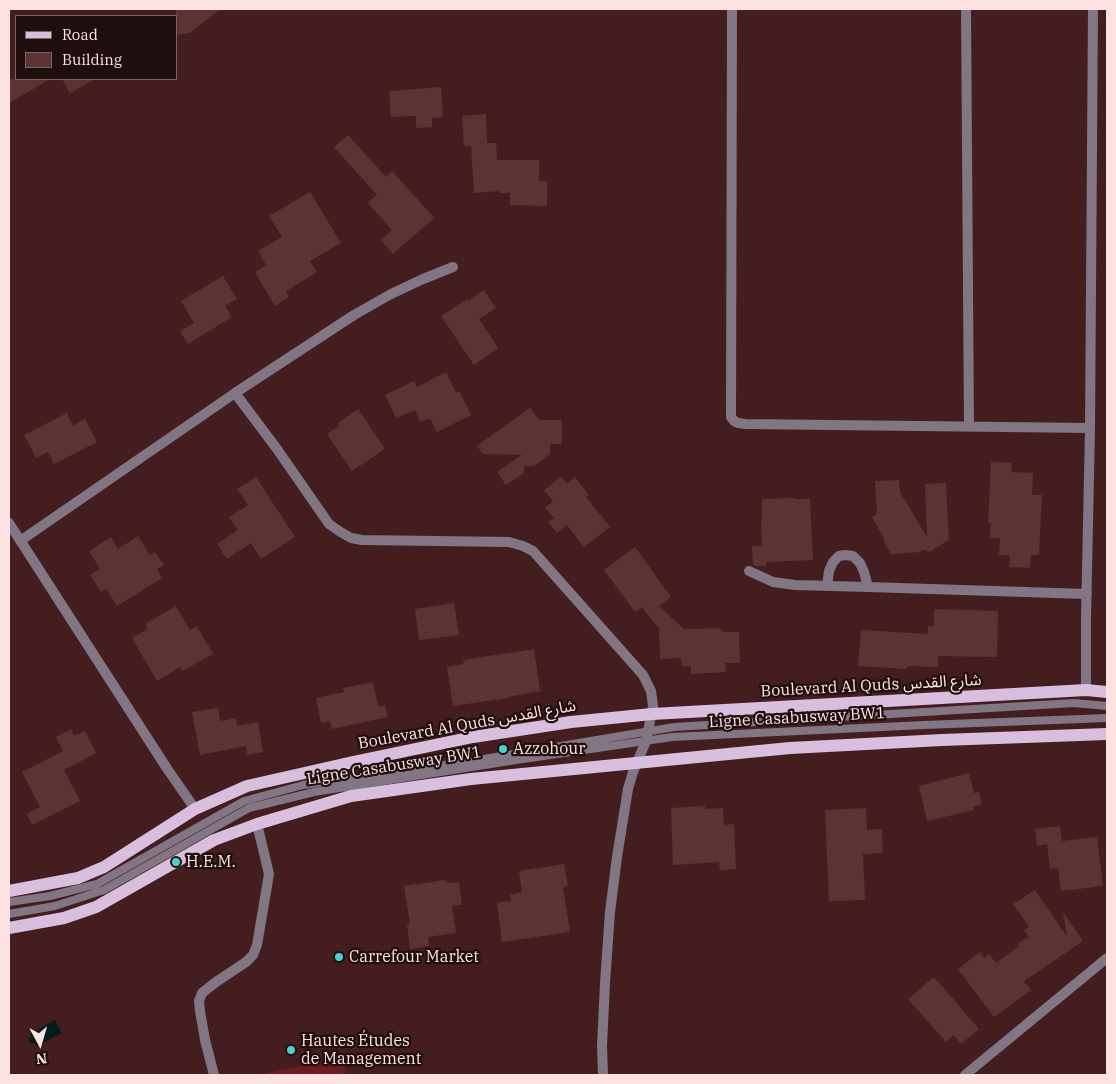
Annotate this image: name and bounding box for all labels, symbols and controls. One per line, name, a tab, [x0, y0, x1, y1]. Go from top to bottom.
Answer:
legend	[15, 15, 178, 80]
text: Road	[62, 25, 98, 44]
text: Building	[62, 50, 122, 69]
street label: Boulevard Al Quds شارع القدس	[760, 671, 982, 701]
street label: Boulevard Al Quds شارع القدس	[356, 696, 578, 754]
street label: Ligne Casabusway BW1	[708, 704, 886, 732]
place label: Azzohour	[513, 739, 585, 759]
street label: Ligne Casabusway BW1	[305, 743, 483, 789]
marker: Azzohour	[497, 743, 509, 755]
place label: H.E.M.	[186, 852, 236, 872]
marker: H.E.M.	[170, 856, 182, 868]
place label: Carrefour Market	[349, 947, 479, 967]
marker: Carrefour Market	[333, 951, 345, 963]
north arrow	[15, 1019, 65, 1069]
place label: Hautes Études de Management	[301, 1031, 421, 1069]
marker: Hautes Études de Management	[285, 1044, 297, 1056]
text: N	[35, 1049, 48, 1068]

